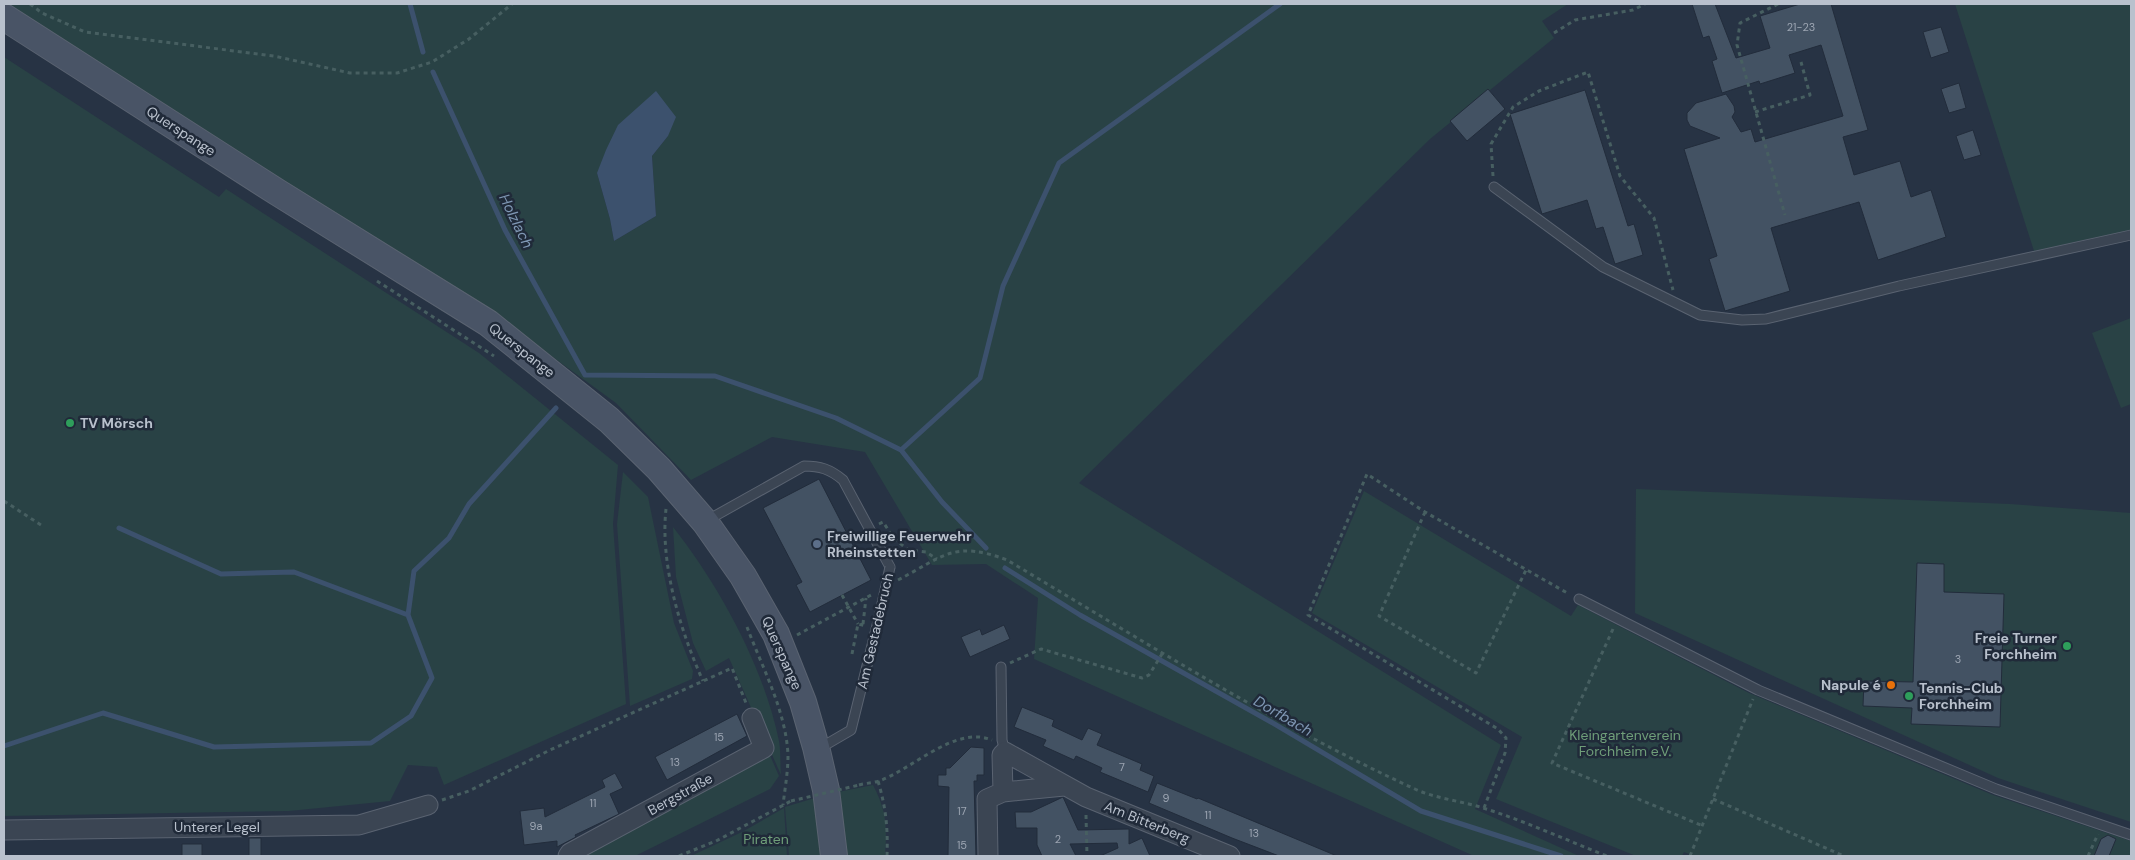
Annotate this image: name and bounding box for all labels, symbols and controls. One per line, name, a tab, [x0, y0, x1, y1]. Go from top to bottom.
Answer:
house number: 21-23	[1787, 20, 1815, 34]
street label: Querspange	[143, 102, 219, 160]
water label: Holzlach	[494, 190, 538, 252]
street label: Querspange	[485, 319, 559, 381]
place label: TV Mörsch	[80, 414, 153, 432]
marker: TV Mörsch	[64, 417, 76, 429]
place label: Freiwillige Feuerwehr Rheinstetten	[827, 527, 972, 561]
marker: Freiwillige Feuerwehr Rheinstetten	[811, 538, 823, 550]
street label: Am Gestadebruch	[853, 571, 897, 691]
street label: Querspange	[758, 613, 806, 693]
place label: Freie Turner Forchheim	[1975, 629, 2057, 663]
marker: Freie Turner Forchheim	[2061, 640, 2073, 652]
house number: 3	[1955, 652, 1961, 666]
place label: Napule é	[1821, 676, 1881, 694]
marker: Napule é	[1885, 679, 1897, 691]
place label: Tennis-Club Forchheim	[1919, 679, 2003, 713]
marker: Tennis-Club Forchheim	[1903, 690, 1915, 702]
water label: Dorfbach	[1250, 691, 1316, 741]
park label: Kleingartenverein Forchheim e.V.	[1569, 726, 1681, 760]
house number: 15	[714, 730, 724, 744]
house number: 13	[670, 755, 680, 769]
house number: 7	[1119, 760, 1125, 774]
street label: Bergstraße	[644, 769, 716, 819]
house number: 9	[1163, 791, 1170, 805]
house number: 11	[590, 796, 596, 810]
street label: Am Bitterberg	[1102, 797, 1193, 847]
house number: 17	[957, 804, 967, 818]
house number: 11	[1205, 808, 1211, 822]
street label: Unterer Legel	[174, 818, 260, 836]
house number: 9a	[530, 819, 542, 833]
house number: 13	[1249, 826, 1259, 840]
park label: Piraten	[743, 830, 789, 848]
house number: 2	[1055, 832, 1061, 846]
house number: 15	[957, 838, 967, 852]

